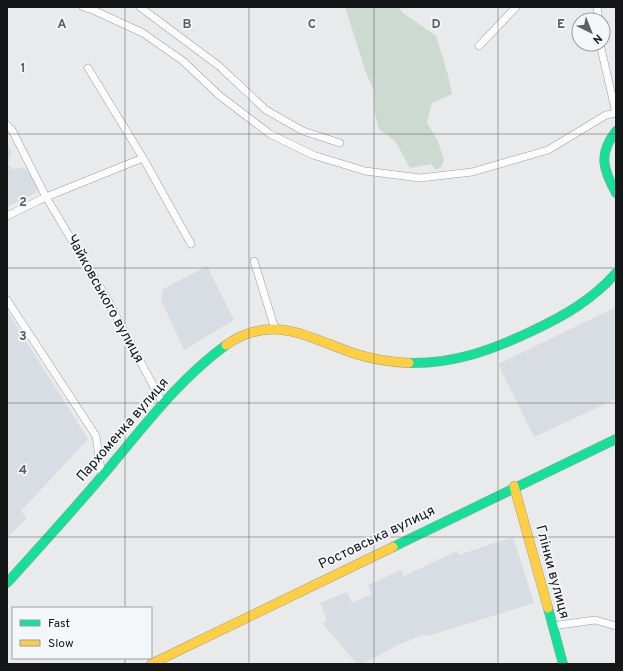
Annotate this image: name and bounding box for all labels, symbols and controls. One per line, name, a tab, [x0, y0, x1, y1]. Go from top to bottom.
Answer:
north arrow	[571, 12, 611, 52]
text: A	[57, 17, 67, 33]
text: B	[183, 17, 192, 33]
text: C	[308, 17, 316, 33]
text: D	[431, 17, 441, 33]
text: E	[557, 17, 565, 33]
text: N	[589, 31, 605, 46]
text: 1	[20, 61, 26, 77]
text: 2	[19, 195, 27, 211]
street label: Чайковського вулиця	[63, 232, 147, 366]
text: 3	[19, 329, 27, 345]
street label: Пархоменка вулиця	[73, 375, 173, 485]
text: 4	[19, 463, 27, 479]
street label: Ростовська вулиця	[316, 502, 438, 574]
street label: Глінки вулиця	[531, 523, 573, 621]
legend	[12, 607, 152, 659]
text: Fast	[48, 616, 70, 632]
text: Slow	[48, 636, 74, 652]

